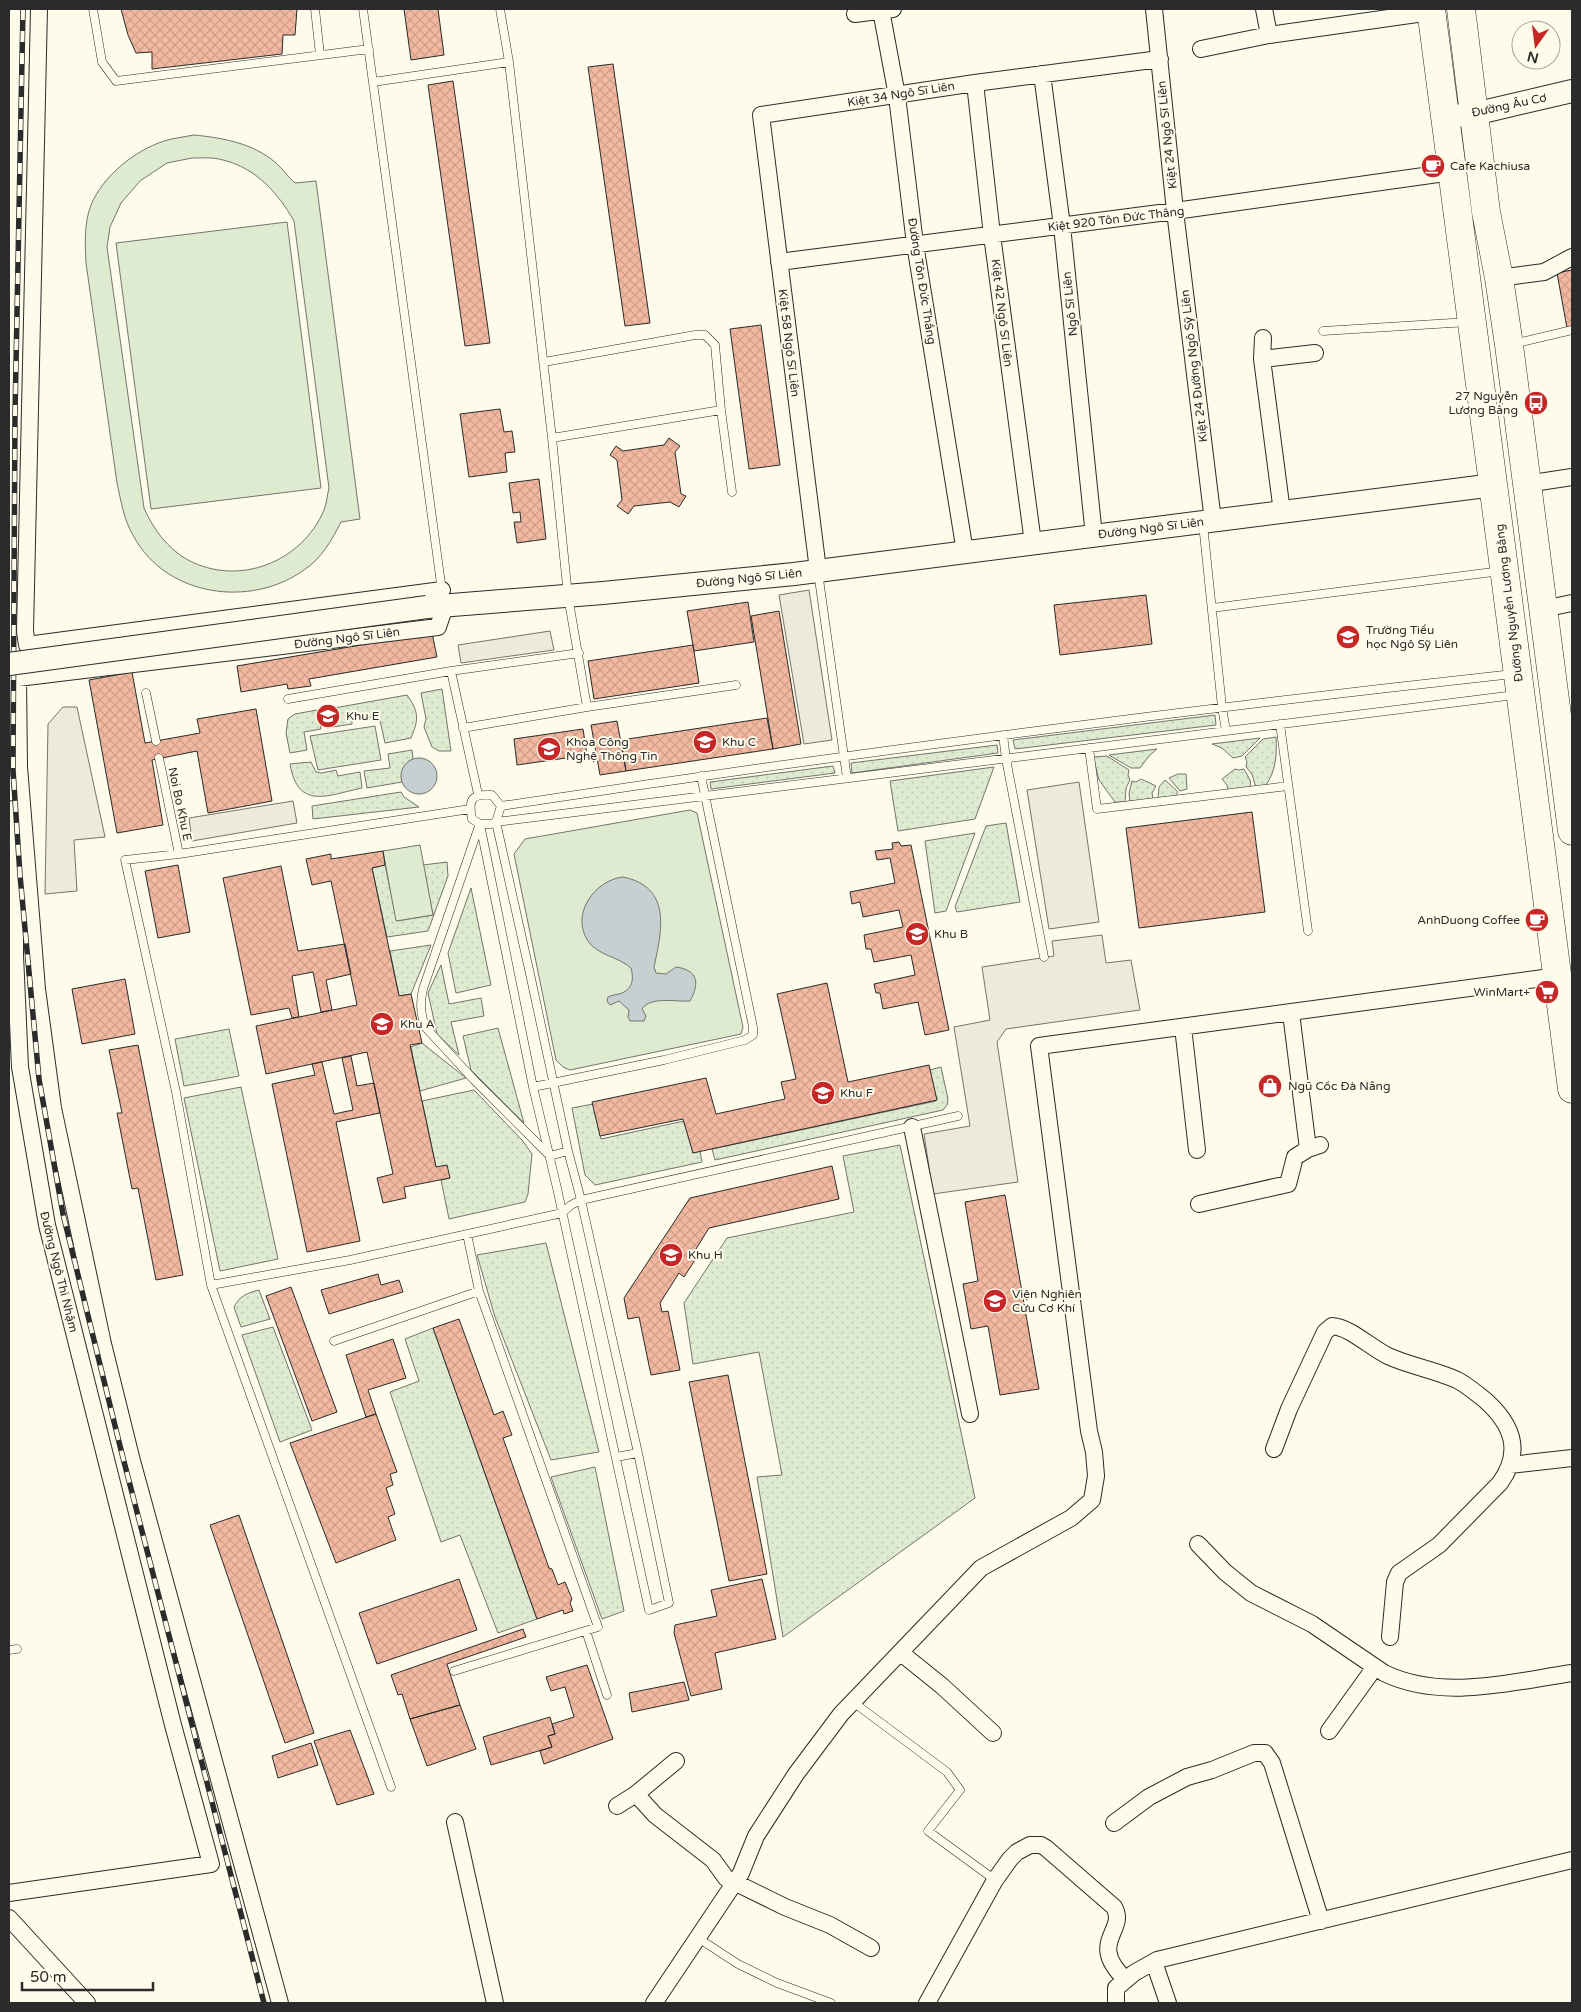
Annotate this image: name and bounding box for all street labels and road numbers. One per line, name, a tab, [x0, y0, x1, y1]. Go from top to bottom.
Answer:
street label: Kiệt 34 Ngô Sĩ Liên	[846, 79, 956, 109]
street label: Kiệt 24 Ngô Sĩ Liên	[1154, 80, 1180, 190]
street label: Đường Âu Cơ	[1470, 90, 1548, 120]
street label: Kiệt 920 Tôn Đức Thắng	[1047, 204, 1185, 234]
street label: Đường Tôn Đức Thắng	[905, 217, 939, 345]
street label: Kiệt 42 Ngô Sĩ Liên	[988, 258, 1016, 368]
street label: Ngô Sĩ Liên	[1060, 271, 1080, 337]
street label: Kiệt 58 Ngô Sĩ Liên	[775, 288, 803, 398]
street label: Kiệt 24 Đường Ngô Sỹ Liên	[1178, 289, 1210, 443]
street label: Đường Ngô Sĩ Liên	[1097, 515, 1205, 541]
street label: Đường Nguyễn Lương Bằng	[1492, 523, 1526, 683]
street label: Đường Ngô Sĩ Liên	[695, 565, 803, 591]
street label: Đường Ngô Sĩ Liên	[293, 625, 401, 651]
street label: Noi Bo Khu E	[165, 766, 195, 842]
street label: Đường Ngô Thì Nhậm	[37, 1210, 81, 1334]

